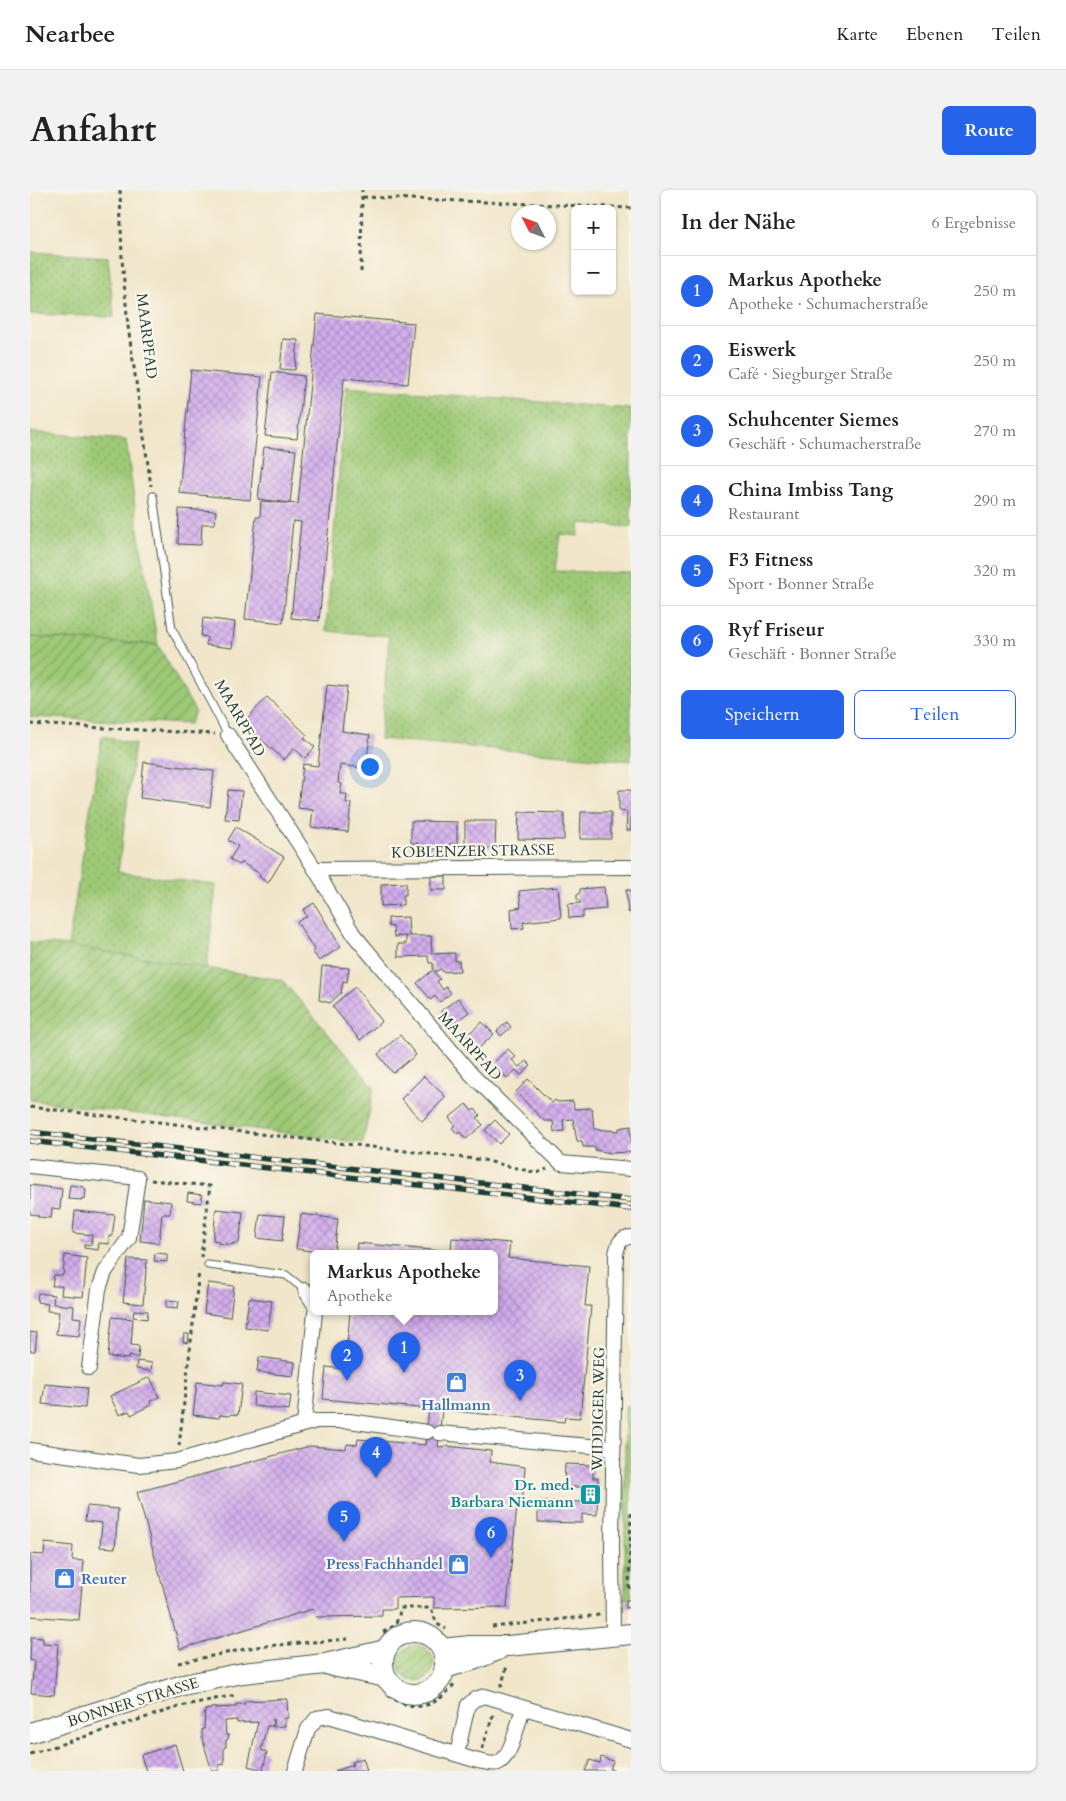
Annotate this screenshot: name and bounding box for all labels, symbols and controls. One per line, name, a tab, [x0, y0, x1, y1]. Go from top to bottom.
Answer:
text: Nearbee	[25, 18, 115, 51]
text: Karte	[836, 22, 878, 47]
text: Ebenen	[906, 22, 964, 47]
text: Teilen	[992, 22, 1041, 47]
text: Anfahrt	[30, 106, 156, 154]
button: Route	[942, 106, 1036, 155]
north arrow	[511, 205, 556, 250]
map controls	[571, 205, 616, 295]
button: +	[571, 205, 616, 250]
text: In der Nähe	[681, 208, 796, 237]
text: 6 Ergebnisse	[931, 212, 1016, 234]
button: −	[571, 250, 616, 295]
text: Markus Apotheke	[728, 267, 882, 293]
text: 1	[693, 280, 701, 302]
text: 250 m	[974, 280, 1016, 302]
street label: MAARPFAD	[132, 292, 162, 380]
text: Apotheke · Schumacherstraße	[728, 293, 929, 315]
text: Eiswerk	[728, 337, 796, 363]
text: 2	[693, 350, 701, 372]
text: 250 m	[974, 350, 1016, 372]
text: Café · Siegburger Straße	[728, 363, 893, 385]
text: Schuhcenter Siemes	[728, 407, 899, 433]
text: 3	[693, 420, 701, 442]
text: 270 m	[974, 420, 1016, 442]
text: Geschäft · Schumacherstraße	[728, 433, 921, 455]
text: China Imbiss Tang	[728, 477, 893, 503]
text: 4	[693, 490, 701, 512]
text: 290 m	[974, 490, 1016, 512]
text: Restaurant	[728, 503, 799, 525]
text: F3 Fitness	[728, 547, 813, 573]
text: 5	[693, 560, 701, 582]
text: 320 m	[974, 560, 1016, 582]
text: Sport · Bonner Straße	[728, 573, 874, 595]
text: Ryf Friseur	[728, 617, 824, 643]
text: 6	[693, 630, 701, 652]
text: 330 m	[974, 630, 1016, 652]
text: Geschäft · Bonner Straße	[728, 643, 897, 665]
street label: MAARPFAD	[210, 676, 270, 760]
button: Speichern	[681, 690, 844, 739]
button: Teilen	[854, 690, 1016, 739]
your location	[357, 754, 383, 780]
street label: KOBLENZER STRASSE	[391, 840, 555, 862]
street label: MAARPFAD	[434, 1007, 506, 1085]
popup	[310, 1250, 498, 1315]
text: Markus Apotheke	[327, 1259, 481, 1285]
text: Apotheke	[327, 1285, 392, 1307]
pin: 1	[388, 1332, 420, 1373]
pin: 2	[331, 1340, 363, 1381]
street label: WIDDIGER WEG	[587, 1346, 609, 1472]
pin: 3	[504, 1360, 536, 1401]
shop icon: Hallmann	[444, 1370, 468, 1394]
place label: Hallmann	[421, 1395, 491, 1415]
pin: 4	[360, 1437, 392, 1478]
place label: Dr. med. Barbara Niemann	[450, 1475, 574, 1512]
building icon: Dr. med. Barbara Niemann	[578, 1482, 602, 1506]
pin: 5	[328, 1501, 360, 1542]
pin: 6	[475, 1517, 507, 1558]
shop icon: Press Fachhandel	[447, 1552, 471, 1576]
place label: Press Fachhandel	[326, 1554, 444, 1574]
shop icon: Reuter	[53, 1567, 77, 1591]
place label: Reuter	[81, 1569, 127, 1589]
street label: BONNER STRASSE	[65, 1673, 201, 1731]

